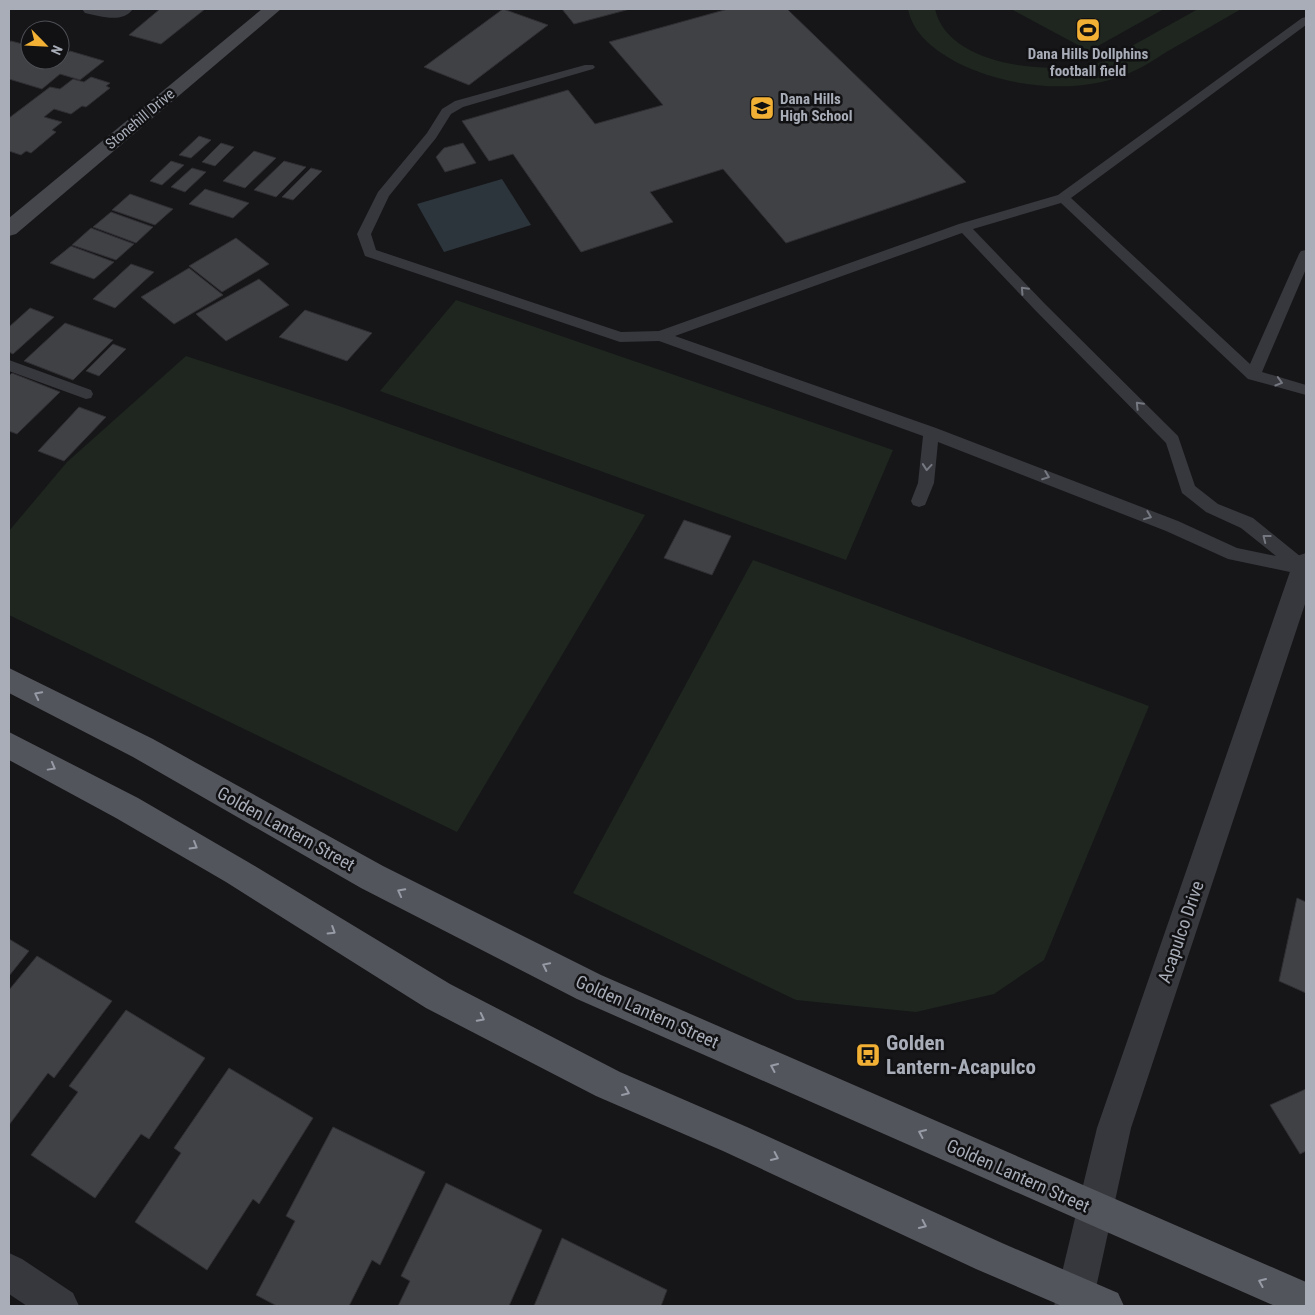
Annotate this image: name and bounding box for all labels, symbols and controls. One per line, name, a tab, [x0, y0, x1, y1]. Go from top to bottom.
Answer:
sports icon: Dana Hills Dollphins football field	[1075, 17, 1101, 43]
north arrow	[20, 20, 70, 70]
text: N	[48, 43, 66, 57]
place label: Dana Hills Dollphins football field	[1028, 45, 1148, 80]
street label: Stonehill Drive	[102, 85, 178, 153]
place label: Dana Hills High School	[780, 90, 852, 125]
school or university icon: Dana Hills High School	[749, 95, 775, 121]
one-way arrow	[1021, 287, 1030, 296]
one-way arrow	[1275, 377, 1283, 387]
one-way arrow	[1136, 402, 1145, 411]
one-way arrow	[922, 463, 933, 471]
one-way arrow	[1041, 470, 1049, 480]
one-way arrow	[1143, 510, 1152, 521]
one-way arrow	[1263, 536, 1272, 544]
one-way arrow	[34, 691, 43, 701]
one-way arrow	[47, 760, 56, 770]
street label: Golden Lantern Street	[214, 782, 359, 875]
one-way arrow	[188, 840, 197, 850]
street label: Acapulco Drive	[1153, 878, 1208, 986]
one-way arrow	[397, 888, 406, 898]
one-way arrow	[327, 925, 336, 934]
one-way arrow	[542, 962, 551, 972]
street label: Golden Lantern Street	[572, 971, 722, 1052]
one-way arrow	[476, 1012, 485, 1022]
place label: Golden Lantern-Acapulco	[886, 1031, 1036, 1079]
bus stop icon: Golden Lantern-Acapulco	[855, 1042, 881, 1068]
one-way arrow	[770, 1063, 779, 1074]
one-way arrow	[621, 1085, 630, 1096]
one-way arrow	[918, 1129, 927, 1140]
street label: Golden Lantern Street	[943, 1135, 1093, 1216]
one-way arrow	[770, 1151, 779, 1162]
one-way arrow	[918, 1219, 927, 1229]
one-way arrow	[1258, 1277, 1266, 1287]

